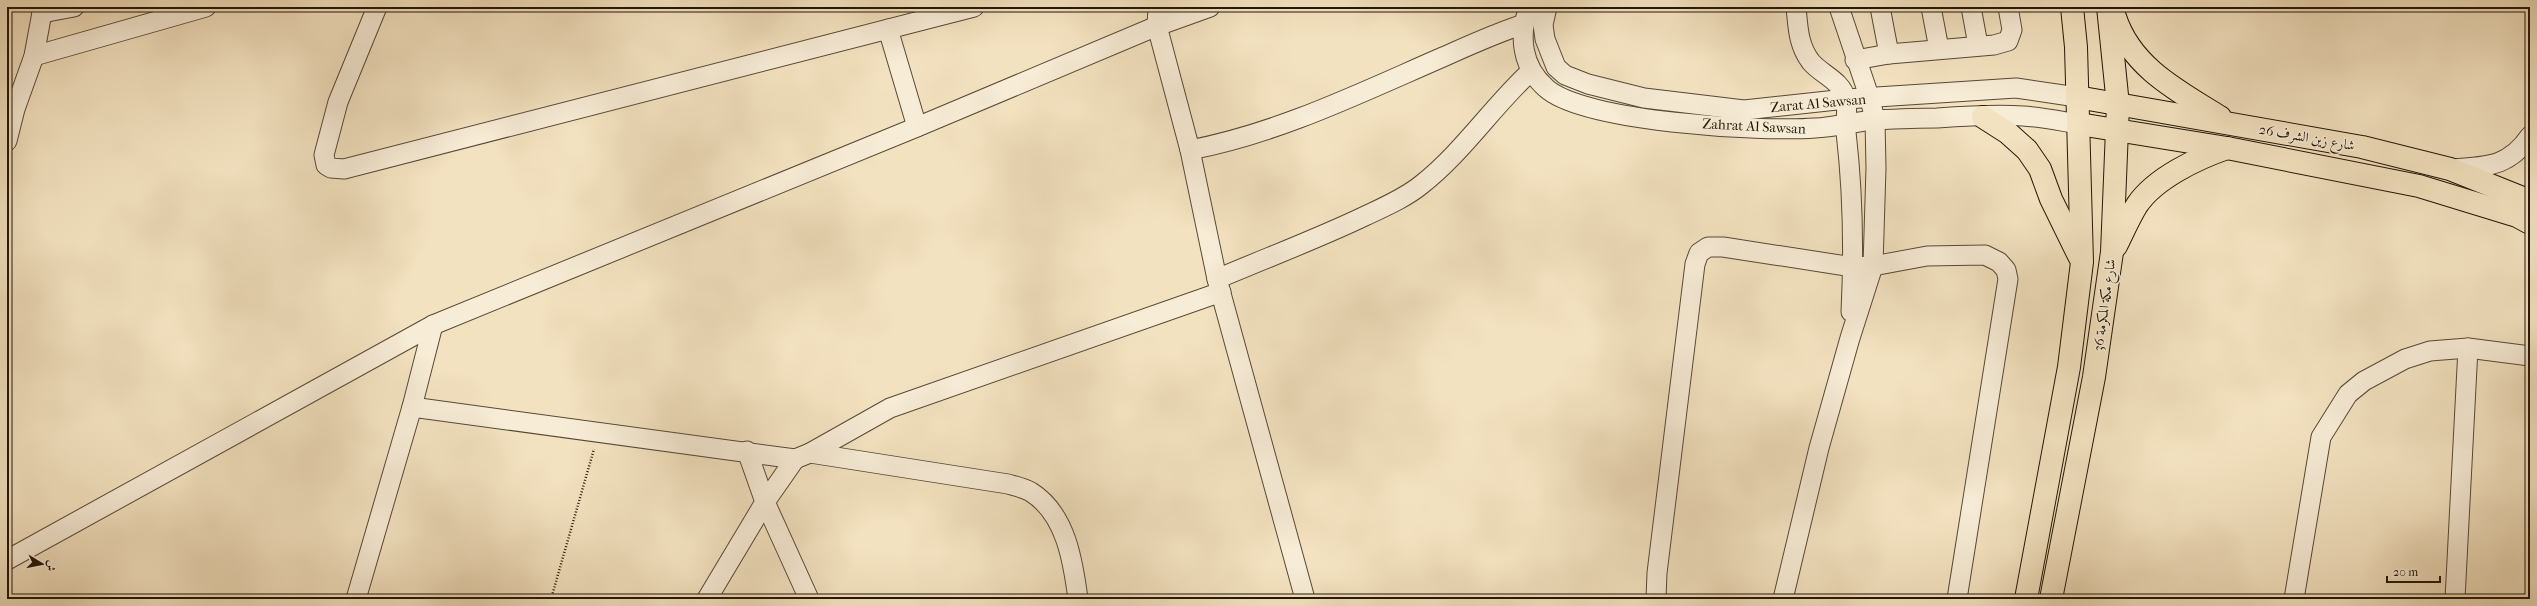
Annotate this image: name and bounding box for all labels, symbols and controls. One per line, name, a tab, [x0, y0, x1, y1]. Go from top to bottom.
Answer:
street label: Zarat Al Sawsan	[1770, 91, 1867, 116]
street label: Zahrat Al Sawsan	[1702, 115, 1806, 138]
street label: شارع زين الشرف 26	[2257, 121, 2356, 157]
street label: شارع مكة المكرمة 36	[2090, 258, 2122, 353]
north arrow	[22, 544, 62, 584]
scale bar	[2387, 558, 2440, 584]
text: ش	[44, 559, 59, 572]
text: 20 m	[2393, 565, 2418, 579]

